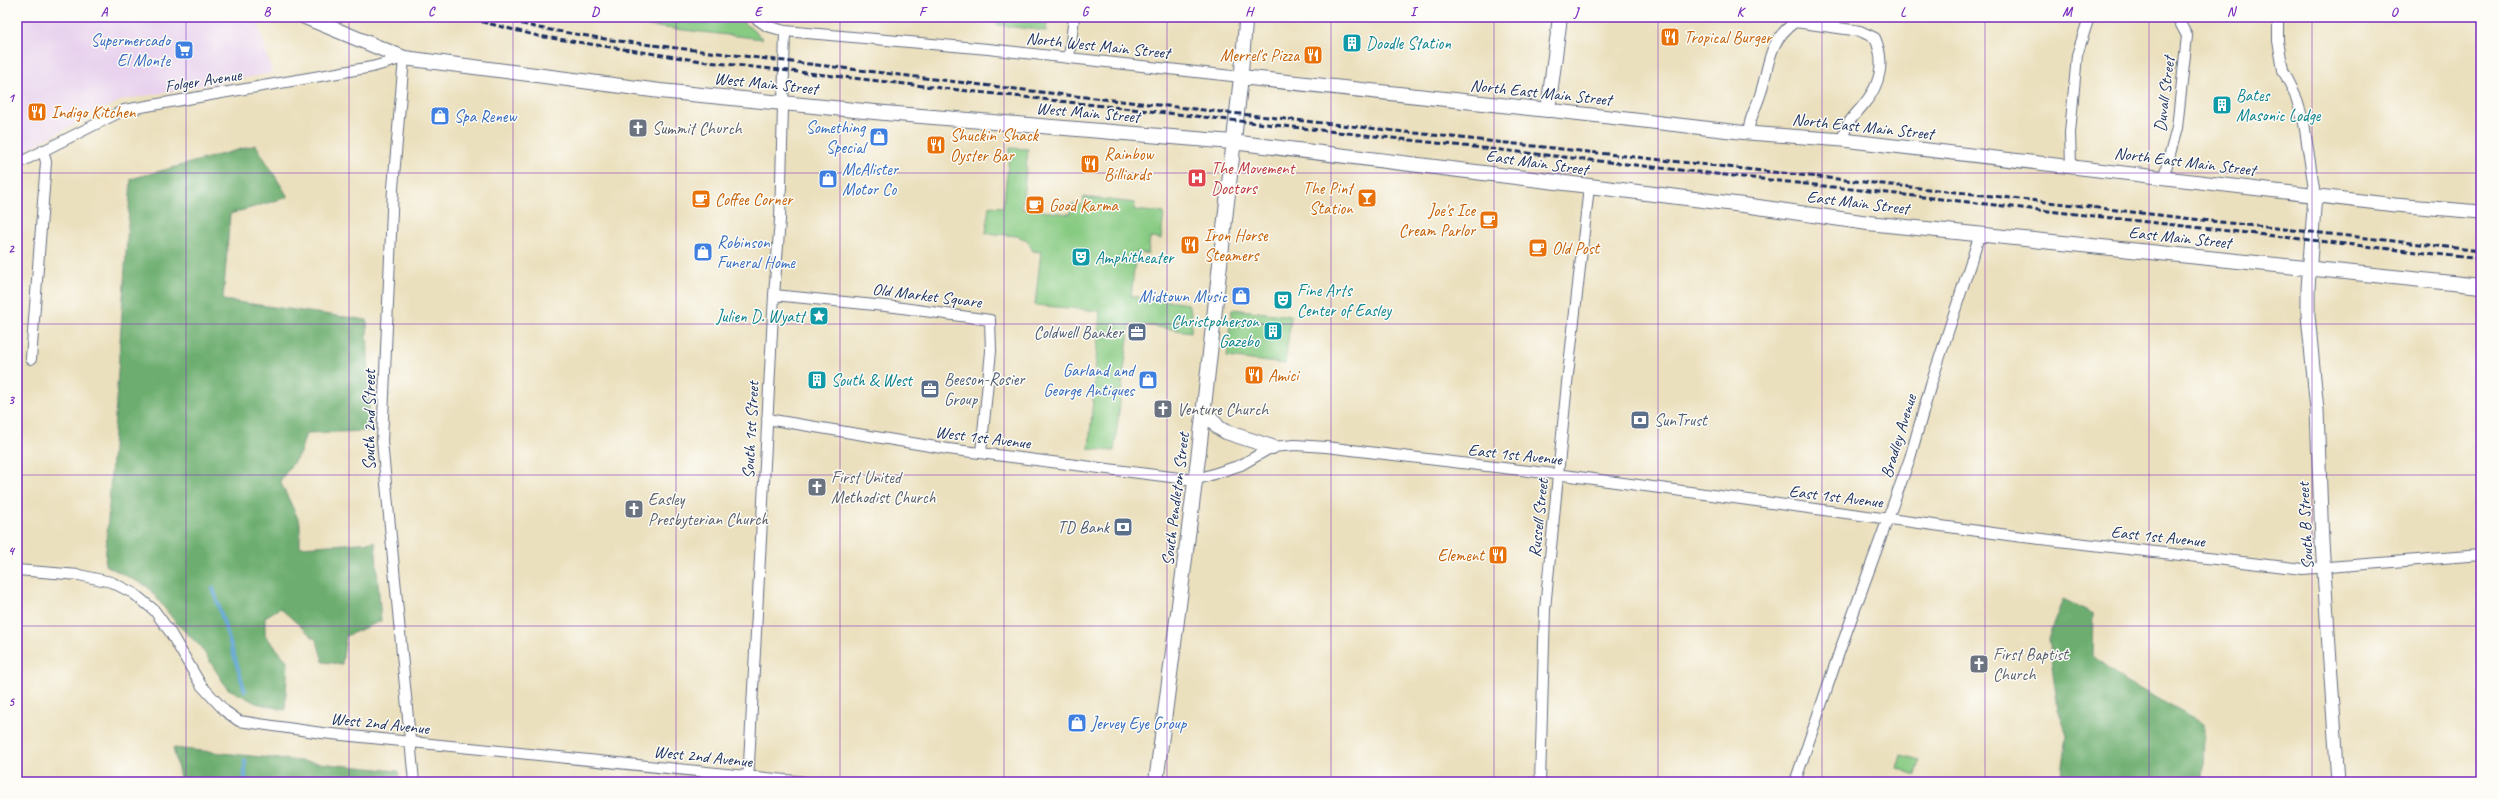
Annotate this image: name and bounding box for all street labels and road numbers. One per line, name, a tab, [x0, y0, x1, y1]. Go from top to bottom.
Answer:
street label: North West Main Street	[1025, 28, 1173, 64]
street label: Duvall Street	[2149, 53, 2180, 133]
street label: Folger Avenue	[163, 64, 244, 97]
street label: West Main Street	[713, 68, 821, 100]
street label: North East Main Street	[1469, 75, 1615, 111]
street label: West Main Street	[1035, 98, 1143, 128]
street label: North East Main Street	[1791, 109, 1937, 145]
street label: North East Main Street	[2113, 142, 2259, 181]
street label: East Main Street	[1485, 145, 1592, 180]
street label: East Main Street	[1806, 186, 1913, 219]
street label: East Main Street	[2128, 222, 2234, 254]
street label: Old Market Square	[871, 278, 984, 313]
street label: South 2nd Street	[359, 367, 380, 470]
street label: South 1st Street	[737, 378, 764, 479]
street label: Bradley Avenue	[1876, 390, 1922, 481]
street label: West 1st Avenue	[934, 421, 1033, 454]
street label: South Pendleton Street	[1157, 429, 1194, 567]
street label: East 1st Avenue	[1467, 439, 1564, 470]
street label: Russell Street	[1524, 476, 1553, 558]
street label: East 1st Avenue	[1788, 480, 1885, 513]
street label: South B Street	[2293, 480, 2318, 570]
street label: East 1st Avenue	[2110, 521, 2207, 552]
street label: West 2nd Avenue	[330, 708, 432, 739]
street label: West 2nd Avenue	[653, 741, 755, 772]

